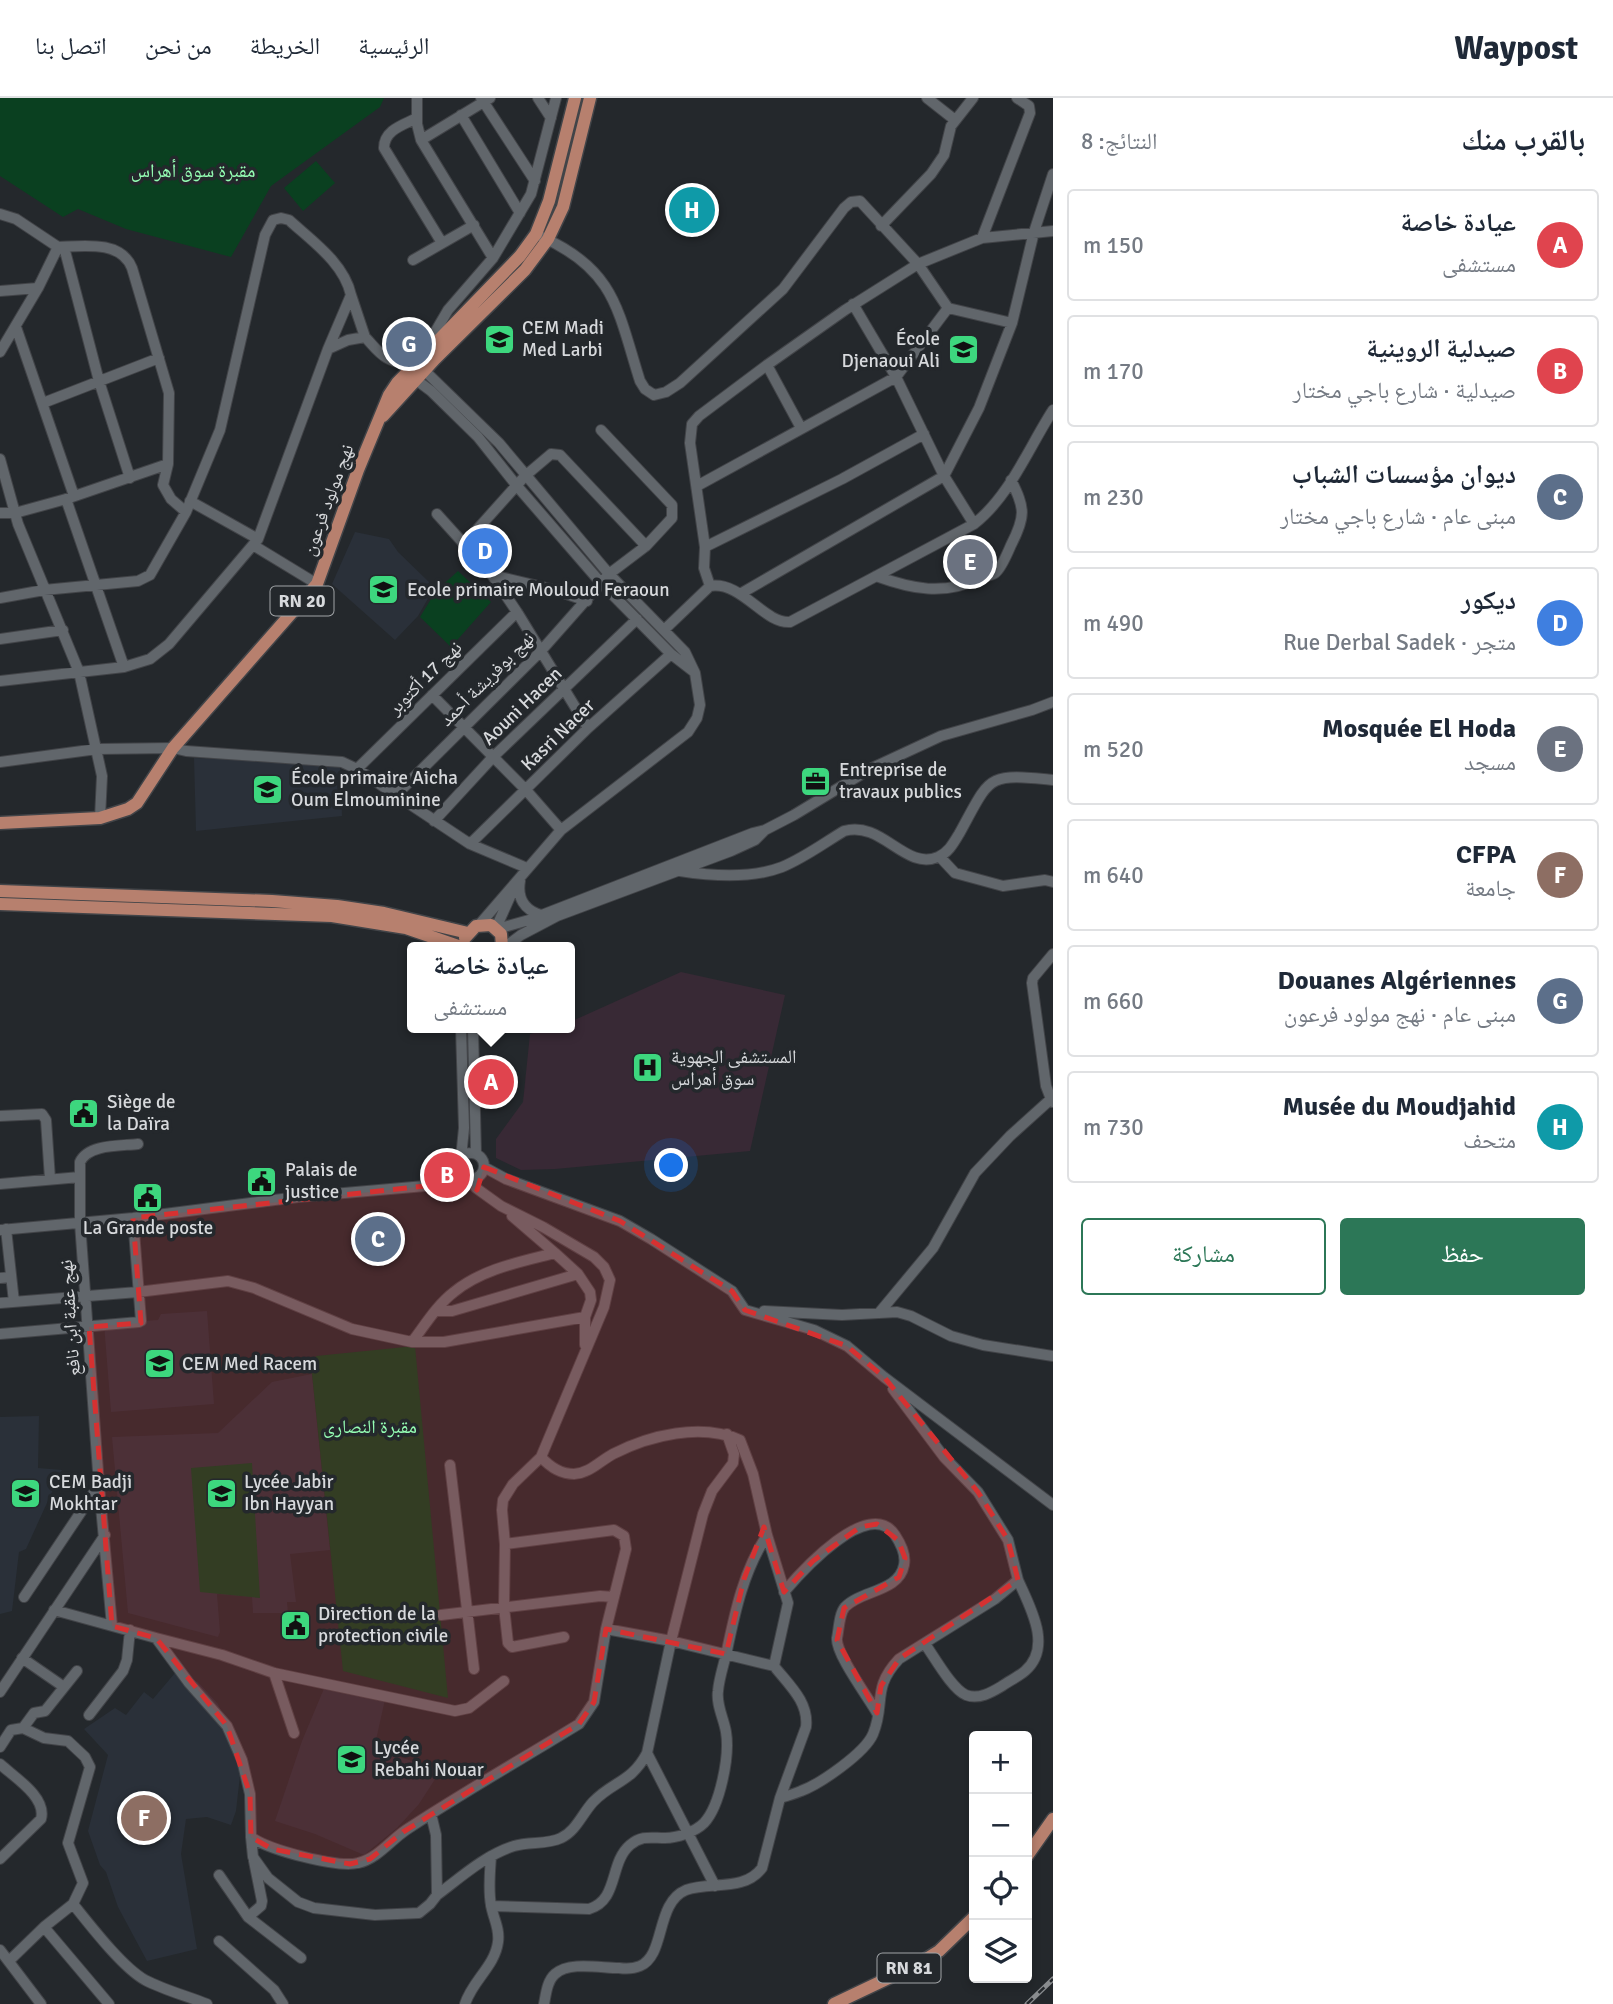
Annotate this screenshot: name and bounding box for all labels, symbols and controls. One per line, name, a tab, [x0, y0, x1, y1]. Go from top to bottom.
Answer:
text: Waypost	[1454, 28, 1578, 69]
text: اتصل بنا	[35, 31, 107, 61]
text: من نحن	[145, 31, 212, 61]
text: الخريطة	[250, 31, 320, 61]
text: الرئيسية	[358, 31, 429, 61]
text: بالقرب منك	[1461, 122, 1585, 159]
text: النتائج: 8	[1081, 127, 1157, 156]
park label: مقبرة سوق أهراس	[131, 159, 255, 183]
pin: H	[669, 184, 715, 236]
text: عيادة خاصة	[1400, 207, 1516, 239]
text: 150 m	[1083, 231, 1144, 260]
text: A	[1553, 231, 1567, 260]
text: مستشفى	[1442, 250, 1516, 279]
place label: CEM Madi Med Larbi	[522, 316, 604, 362]
pin: G	[386, 318, 432, 370]
school or university icon: CEM Madi Med Larbi	[482, 322, 516, 356]
place label: École Djenaoui Ali	[841, 327, 940, 373]
school or university icon: École Djenaoui Ali	[946, 333, 980, 367]
text: صيدلية الروينية	[1366, 333, 1516, 365]
text: 170 m	[1083, 357, 1144, 386]
text: B	[1553, 357, 1567, 386]
text: صيدلية · شارع باجي مختار	[1293, 376, 1516, 405]
street label: نهج مولود فرعون	[297, 441, 359, 559]
text: ديوان مؤسسات الشباب	[1292, 459, 1516, 491]
text: 230 m	[1083, 483, 1144, 512]
text: C	[1553, 483, 1567, 512]
text: مبنى عام · شارع باجي مختار	[1280, 502, 1516, 531]
pin: D	[462, 525, 508, 577]
pin: E	[947, 536, 993, 588]
school or university icon: Ecole primaire Mouloud Feraoun	[367, 573, 401, 607]
place label: Ecole primaire Mouloud Feraoun	[407, 578, 670, 602]
text: ديكور	[1461, 585, 1516, 617]
road number: RN 20	[270, 587, 334, 616]
text: 490 m	[1083, 609, 1144, 638]
text: D	[1552, 609, 1568, 638]
street label: نهج بوفريشة أحمد	[435, 627, 539, 731]
text: متجر · Rue Derbal Sadek	[1283, 628, 1516, 657]
street label: نهج 17 أكتوبر	[382, 636, 467, 721]
street label: Aouni Hacen	[477, 662, 567, 750]
street label: Kasri Nacer	[516, 694, 600, 776]
text: Mosquée El Hoda	[1322, 713, 1516, 745]
text: 520 m	[1083, 735, 1144, 764]
text: E	[1553, 735, 1567, 764]
text: مسجد	[1464, 748, 1516, 777]
place label: Entreprise de travaux publics	[839, 758, 962, 804]
office icon: Entreprise de travaux publics	[799, 764, 833, 798]
place label: École primaire Aicha Oum Elmouminine	[291, 766, 458, 812]
school or university icon: École primaire Aicha Oum Elmouminine	[251, 772, 285, 806]
text: CFPA	[1456, 839, 1516, 871]
text: 640 m	[1083, 861, 1144, 890]
text: F	[1554, 861, 1566, 890]
text: جامعة	[1465, 874, 1516, 903]
popup	[407, 942, 575, 1033]
text: عيادة خاصة	[433, 950, 549, 982]
text: Douanes Algériennes	[1278, 965, 1516, 997]
text: 660 m	[1083, 987, 1144, 1016]
text: G	[1552, 987, 1568, 1016]
text: مستشفى	[433, 993, 507, 1022]
text: مبنى عام · نهج مولود فرعون	[1284, 1000, 1516, 1029]
place label: المستشفى الجهوية سوق أهراس	[671, 1045, 796, 1091]
hospital icon: المستشفى الجهوية سوق أهراس	[631, 1051, 665, 1085]
pin: A	[468, 1056, 514, 1108]
place label: Siège de la Daïra	[107, 1090, 176, 1136]
text: Musée du Moudjahid	[1282, 1091, 1516, 1123]
public building icon: Siège de la Daïra	[67, 1096, 101, 1130]
text: 730 m	[1083, 1113, 1144, 1142]
text: H	[1552, 1113, 1568, 1142]
text: متحف	[1463, 1126, 1516, 1155]
your location	[654, 1148, 688, 1182]
pin: B	[424, 1149, 470, 1201]
place label: Palais de justice	[285, 1158, 358, 1204]
public building icon: Palais de justice	[245, 1164, 279, 1198]
public building icon: La Grande poste	[131, 1180, 165, 1214]
pin: C	[355, 1213, 401, 1265]
place label: La Grande poste	[83, 1216, 213, 1240]
button: مشاركة	[1081, 1218, 1326, 1295]
button: حفظ	[1340, 1218, 1585, 1295]
street label: نهج عقبة ابن نافع	[54, 1259, 86, 1377]
school or university icon: CEM Med Racem	[142, 1347, 176, 1381]
place label: CEM Med Racem	[182, 1352, 317, 1376]
park label: مقبرة النصارى	[323, 1415, 417, 1439]
place label: CEM Badji Mokhtar	[49, 1470, 132, 1516]
place label: Lycée Jabir Ibn Hayyan	[244, 1470, 334, 1516]
school or university icon: CEM Badji Mokhtar	[9, 1476, 43, 1510]
school or university icon: Lycée Jabir Ibn Hayyan	[204, 1476, 238, 1510]
place label: Direction de la protection civile	[318, 1602, 448, 1648]
public building icon: Direction de la protection civile	[278, 1608, 312, 1642]
map controls	[969, 1731, 1032, 1983]
button: +	[969, 1731, 1032, 1794]
place label: Lycée Rebahi Nouar	[374, 1736, 484, 1782]
school or university icon: Lycée Rebahi Nouar	[334, 1742, 368, 1776]
pin: F	[121, 1792, 167, 1844]
button: −	[969, 1794, 1032, 1857]
button: locate	[969, 1857, 1032, 1920]
button: layers	[969, 1920, 1032, 1983]
road number: RN 81	[878, 1954, 940, 1982]

